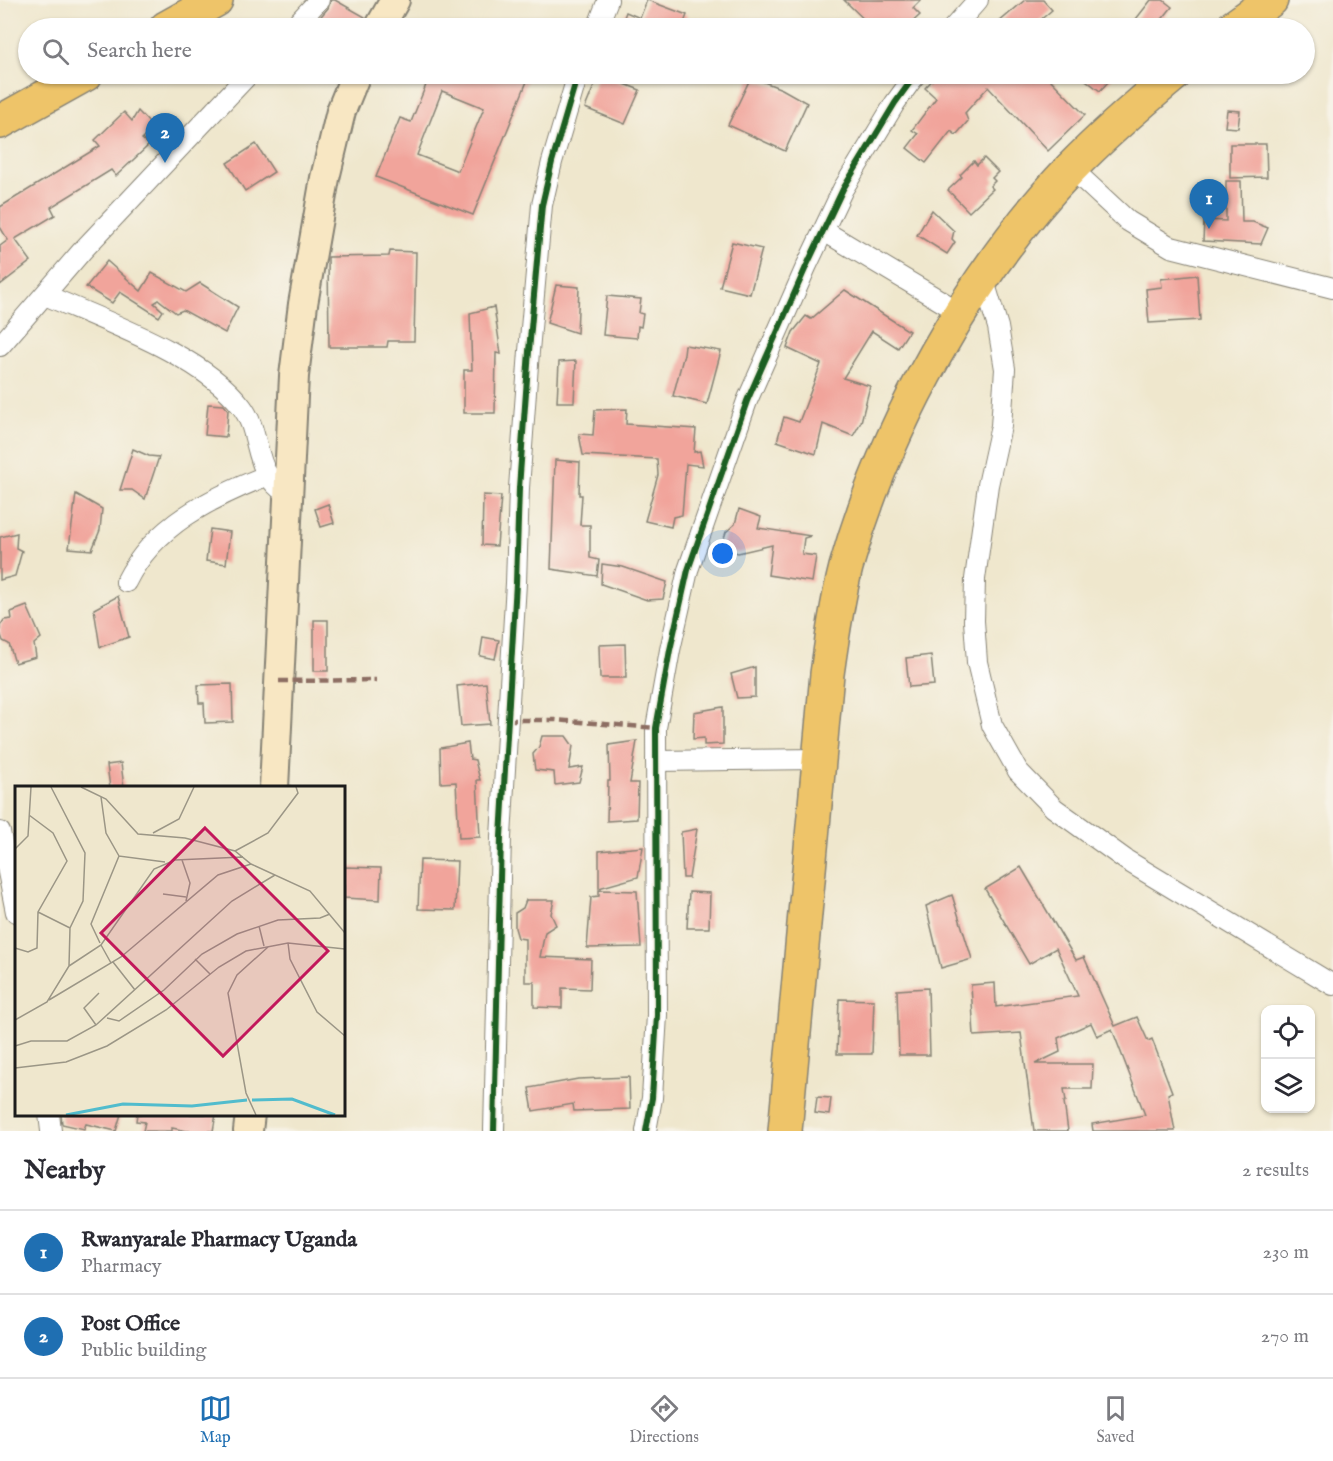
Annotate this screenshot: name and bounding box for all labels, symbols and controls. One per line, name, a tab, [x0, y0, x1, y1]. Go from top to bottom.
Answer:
search box	[18, 18, 1315, 84]
icon: search	[39, 35, 72, 68]
text: Search here	[87, 37, 192, 65]
pin: 2	[146, 114, 184, 163]
pin: 1	[1190, 180, 1228, 229]
your location	[708, 539, 737, 568]
inset map	[15, 786, 345, 1116]
map controls	[1261, 1005, 1315, 1113]
button: locate	[1261, 1005, 1315, 1059]
button: layers	[1261, 1059, 1315, 1113]
text: Nearby	[24, 1154, 105, 1187]
text: 2 results	[1242, 1158, 1309, 1183]
text: Rwanyarale Pharmacy Uganda	[81, 1226, 357, 1254]
text: 1	[40, 1240, 47, 1265]
text: 230 m	[1263, 1240, 1309, 1265]
text: Pharmacy	[81, 1254, 162, 1279]
text: Post Office	[81, 1310, 180, 1338]
text: 2	[39, 1324, 48, 1349]
text: 270 m	[1261, 1324, 1309, 1349]
text: Public building	[81, 1338, 206, 1363]
tab: Map	[199, 1392, 232, 1448]
tab: Directions	[629, 1392, 699, 1448]
tab: Saved	[1096, 1392, 1134, 1448]

